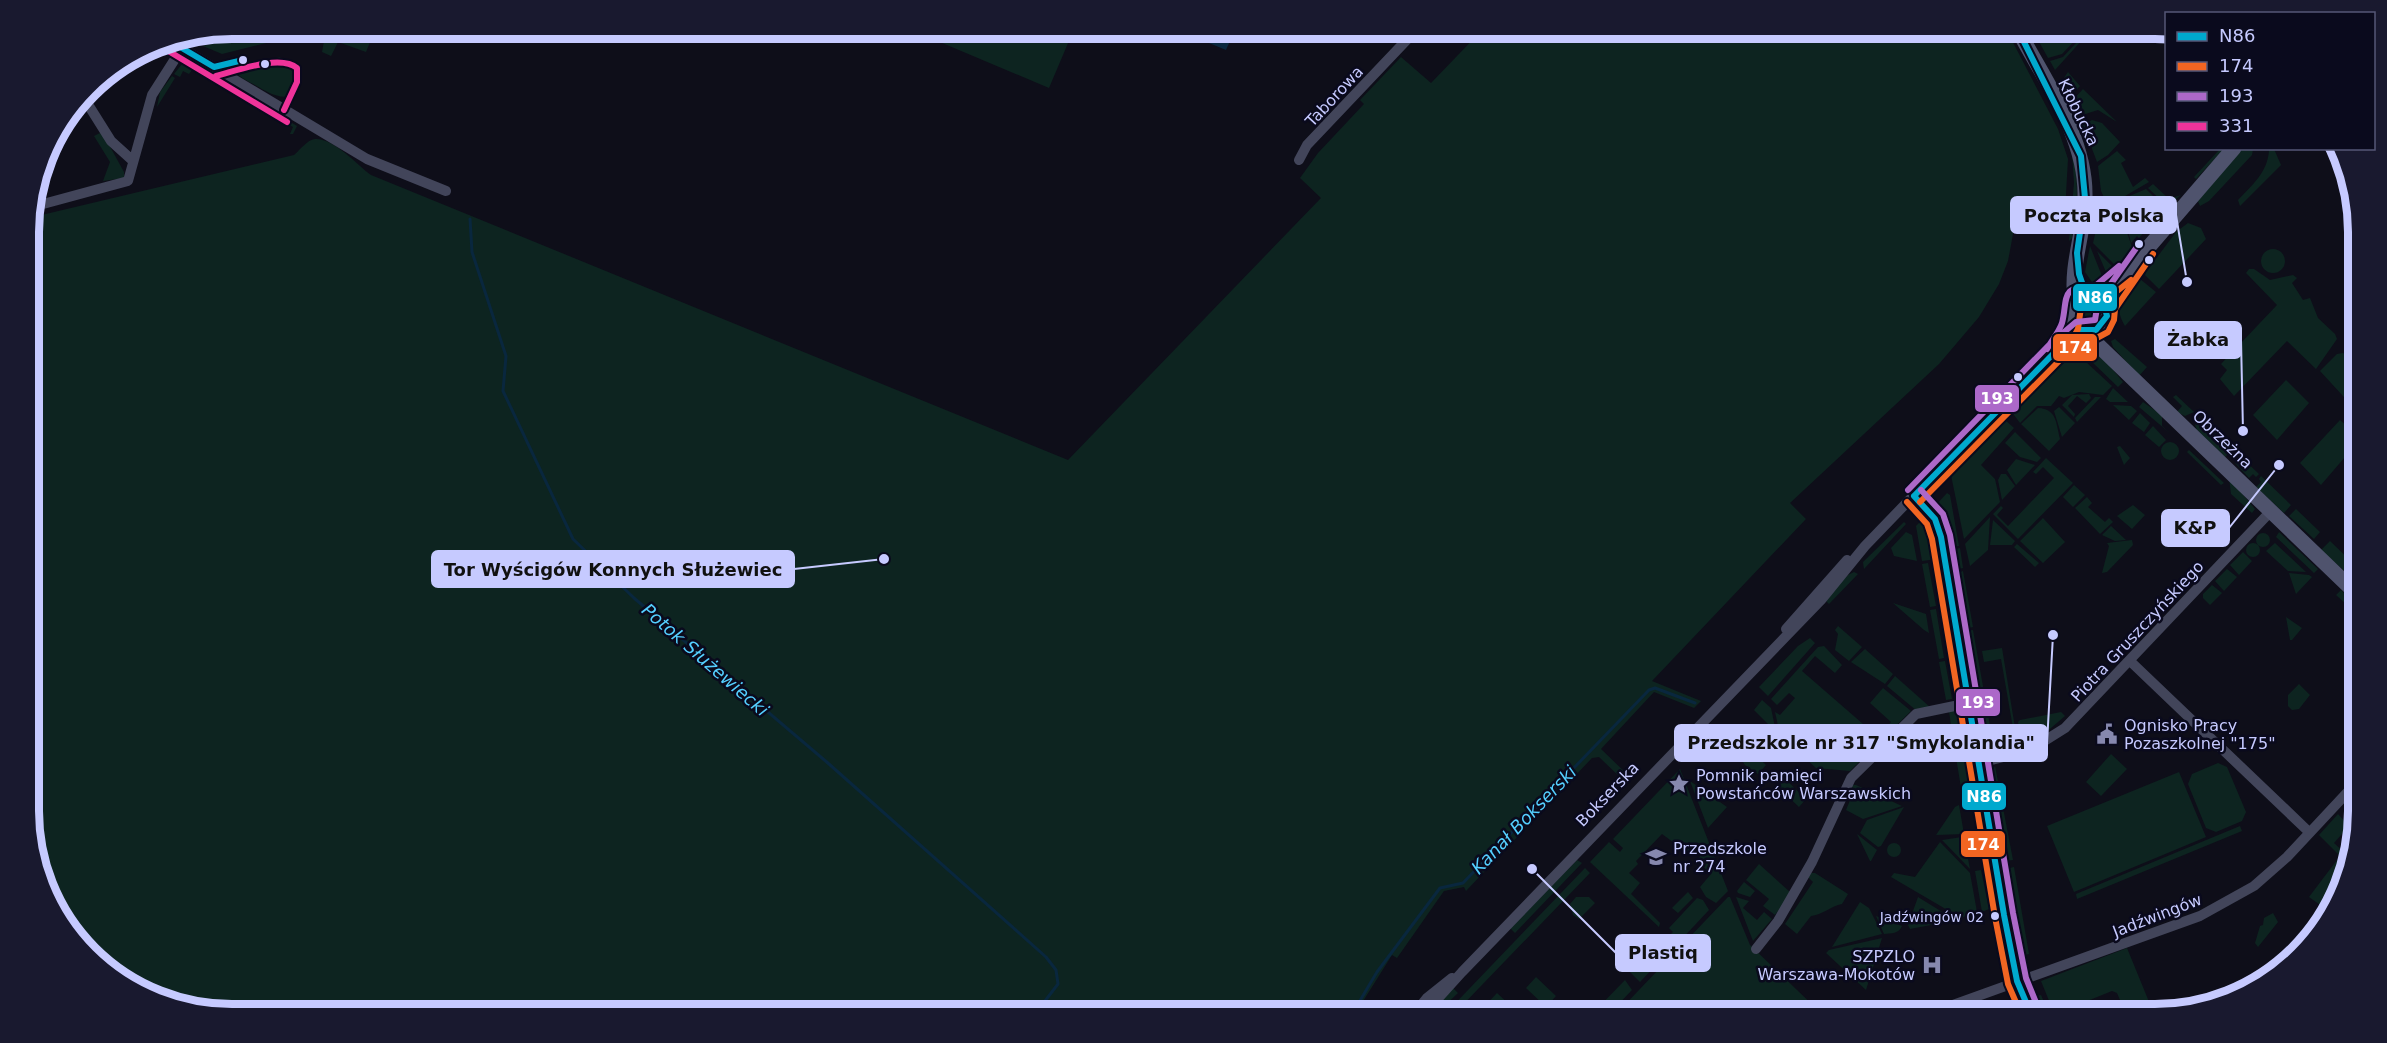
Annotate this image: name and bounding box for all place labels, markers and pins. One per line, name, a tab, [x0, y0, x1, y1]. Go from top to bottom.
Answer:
unlabelled marker	[237, 54, 249, 66]
unlabelled marker	[259, 58, 271, 70]
callout: Poczta Polska	[2011, 197, 2176, 233]
unlabelled marker	[2133, 238, 2145, 250]
unlabelled marker	[2143, 254, 2155, 266]
callout: Żabka	[2155, 322, 2241, 358]
unlabelled marker	[2012, 371, 2024, 383]
callout: K&P	[2162, 510, 2229, 546]
callout: Tor Wyścigów Konnych Służewiec	[432, 551, 794, 587]
place label: Ognisko Pracy Pozaszkolnej "175"	[2124, 716, 2276, 753]
public building icon: Ognisko Pracy Pozaszkolnej "175"	[2095, 722, 2119, 746]
callout: Przedszkole nr 317 "Smykolandia"	[1675, 725, 2047, 761]
place label: Pomnik pamięci Powstańców Warszawskich	[1696, 766, 1911, 803]
place icon: Pomnik pamięci Powstańców Warszawskich	[1667, 772, 1691, 796]
place label: Przedszkole nr 274	[1673, 839, 1767, 876]
school or university icon: Przedszkole nr 274	[1644, 845, 1668, 869]
place label: Jadźwingów 02	[1879, 909, 1984, 925]
marker: Jadźwingów 02	[1989, 910, 2001, 922]
callout: Plastiq	[1616, 935, 1710, 971]
place label: SZPZLO Warszawa-Mokotów	[1757, 947, 1915, 984]
hospital icon: SZPZLO Warszawa-Mokotów	[1920, 953, 1944, 977]

